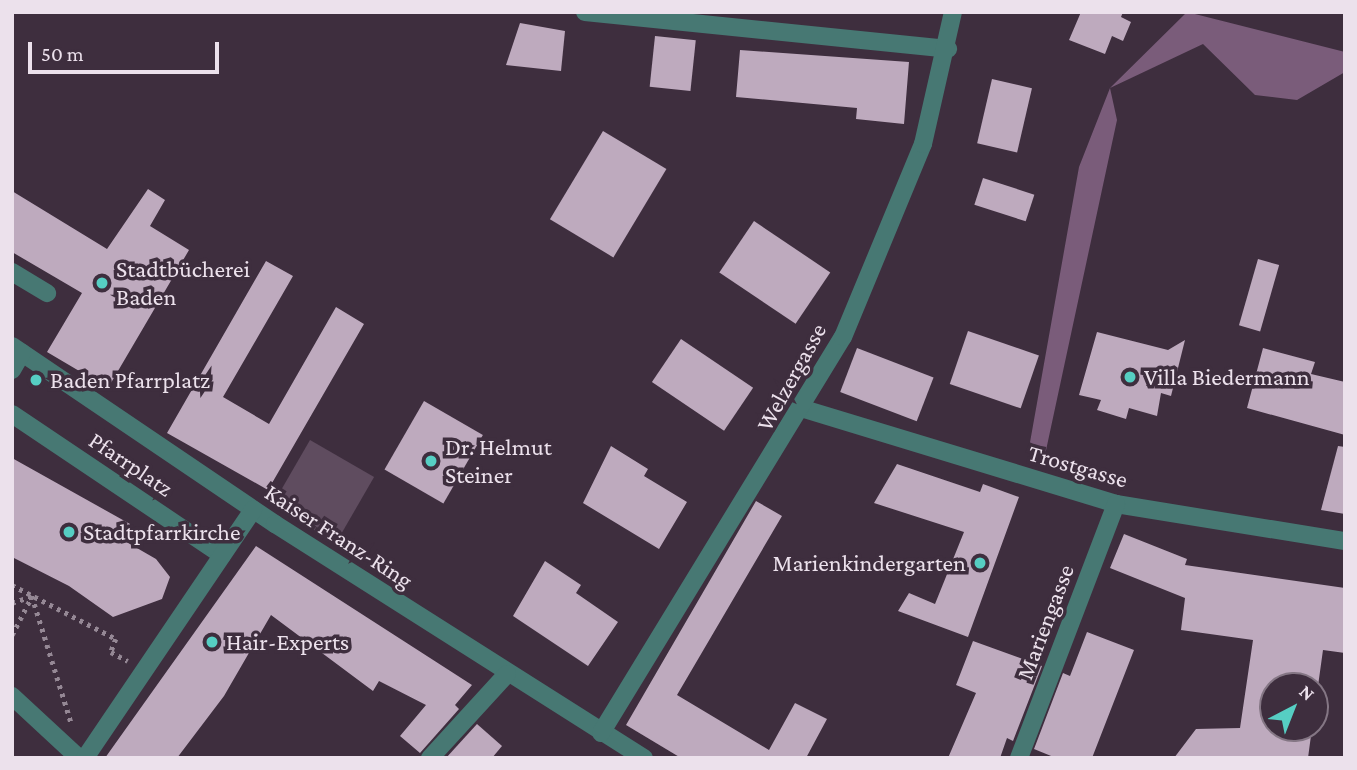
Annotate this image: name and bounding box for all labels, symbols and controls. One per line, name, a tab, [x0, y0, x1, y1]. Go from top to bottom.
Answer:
scale bar	[32, 28, 222, 72]
text: 50 m	[41, 42, 84, 66]
place label: Stadtbücherei Baden	[116, 255, 250, 311]
marker: Stadtbücherei Baden	[94, 275, 110, 291]
street label: Welzergasse	[750, 318, 832, 436]
place label: Villa Biedermann	[1144, 363, 1310, 391]
place label: Baden Pfarrplatz	[50, 366, 210, 394]
marker: Villa Biedermann	[1122, 369, 1138, 385]
marker: Baden Pfarrplatz	[28, 372, 44, 388]
street label: Pfarrplatz	[83, 425, 179, 503]
place label: Dr. Helmut Steiner	[445, 433, 552, 489]
street label: Trostgasse	[1025, 438, 1131, 494]
marker: Dr. Helmut Steiner	[423, 453, 439, 469]
street label: Kaiser Franz-Ring	[260, 477, 418, 595]
place label: Stadtpfarrkirche	[83, 518, 240, 546]
marker: Stadtpfarrkirche	[61, 524, 77, 540]
place label: Marienkindergarten	[772, 549, 966, 577]
marker: Marienkindergarten	[972, 555, 988, 571]
street label: Mariengasse	[1010, 560, 1080, 684]
place label: Hair-Experts	[226, 628, 349, 656]
marker: Hair-Experts	[204, 634, 220, 650]
north arrow	[1259, 672, 1329, 742]
text: N	[1295, 680, 1319, 705]

